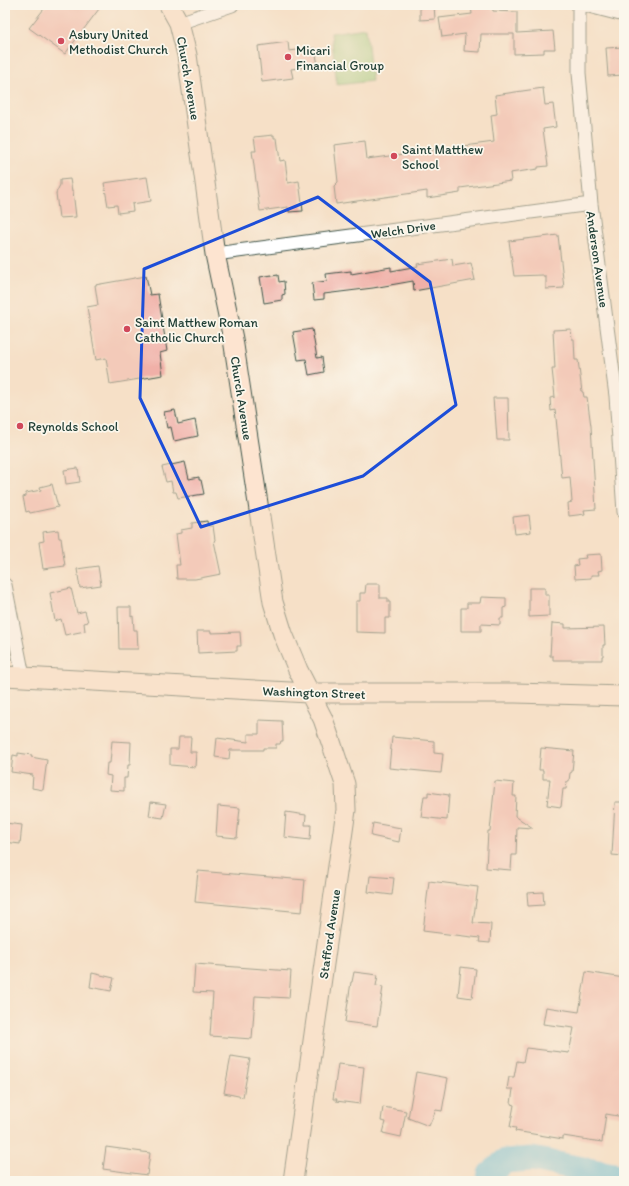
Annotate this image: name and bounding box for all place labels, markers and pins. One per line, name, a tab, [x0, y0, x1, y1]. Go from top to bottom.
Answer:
place label: Asbury United Methodist Church	[69, 27, 168, 57]
marker: Asbury United Methodist Church	[56, 36, 66, 46]
place label: Micari Financial Group	[296, 43, 384, 73]
marker: Micari Financial Group	[283, 52, 293, 62]
place label: Saint Matthew School	[402, 142, 483, 172]
marker: Saint Matthew School	[389, 151, 399, 161]
place label: Saint Matthew Roman Catholic Church	[135, 315, 259, 345]
marker: Saint Matthew Roman Catholic Church	[122, 324, 132, 334]
place label: Reynolds School	[28, 419, 119, 434]
marker: Reynolds School	[15, 421, 25, 431]

